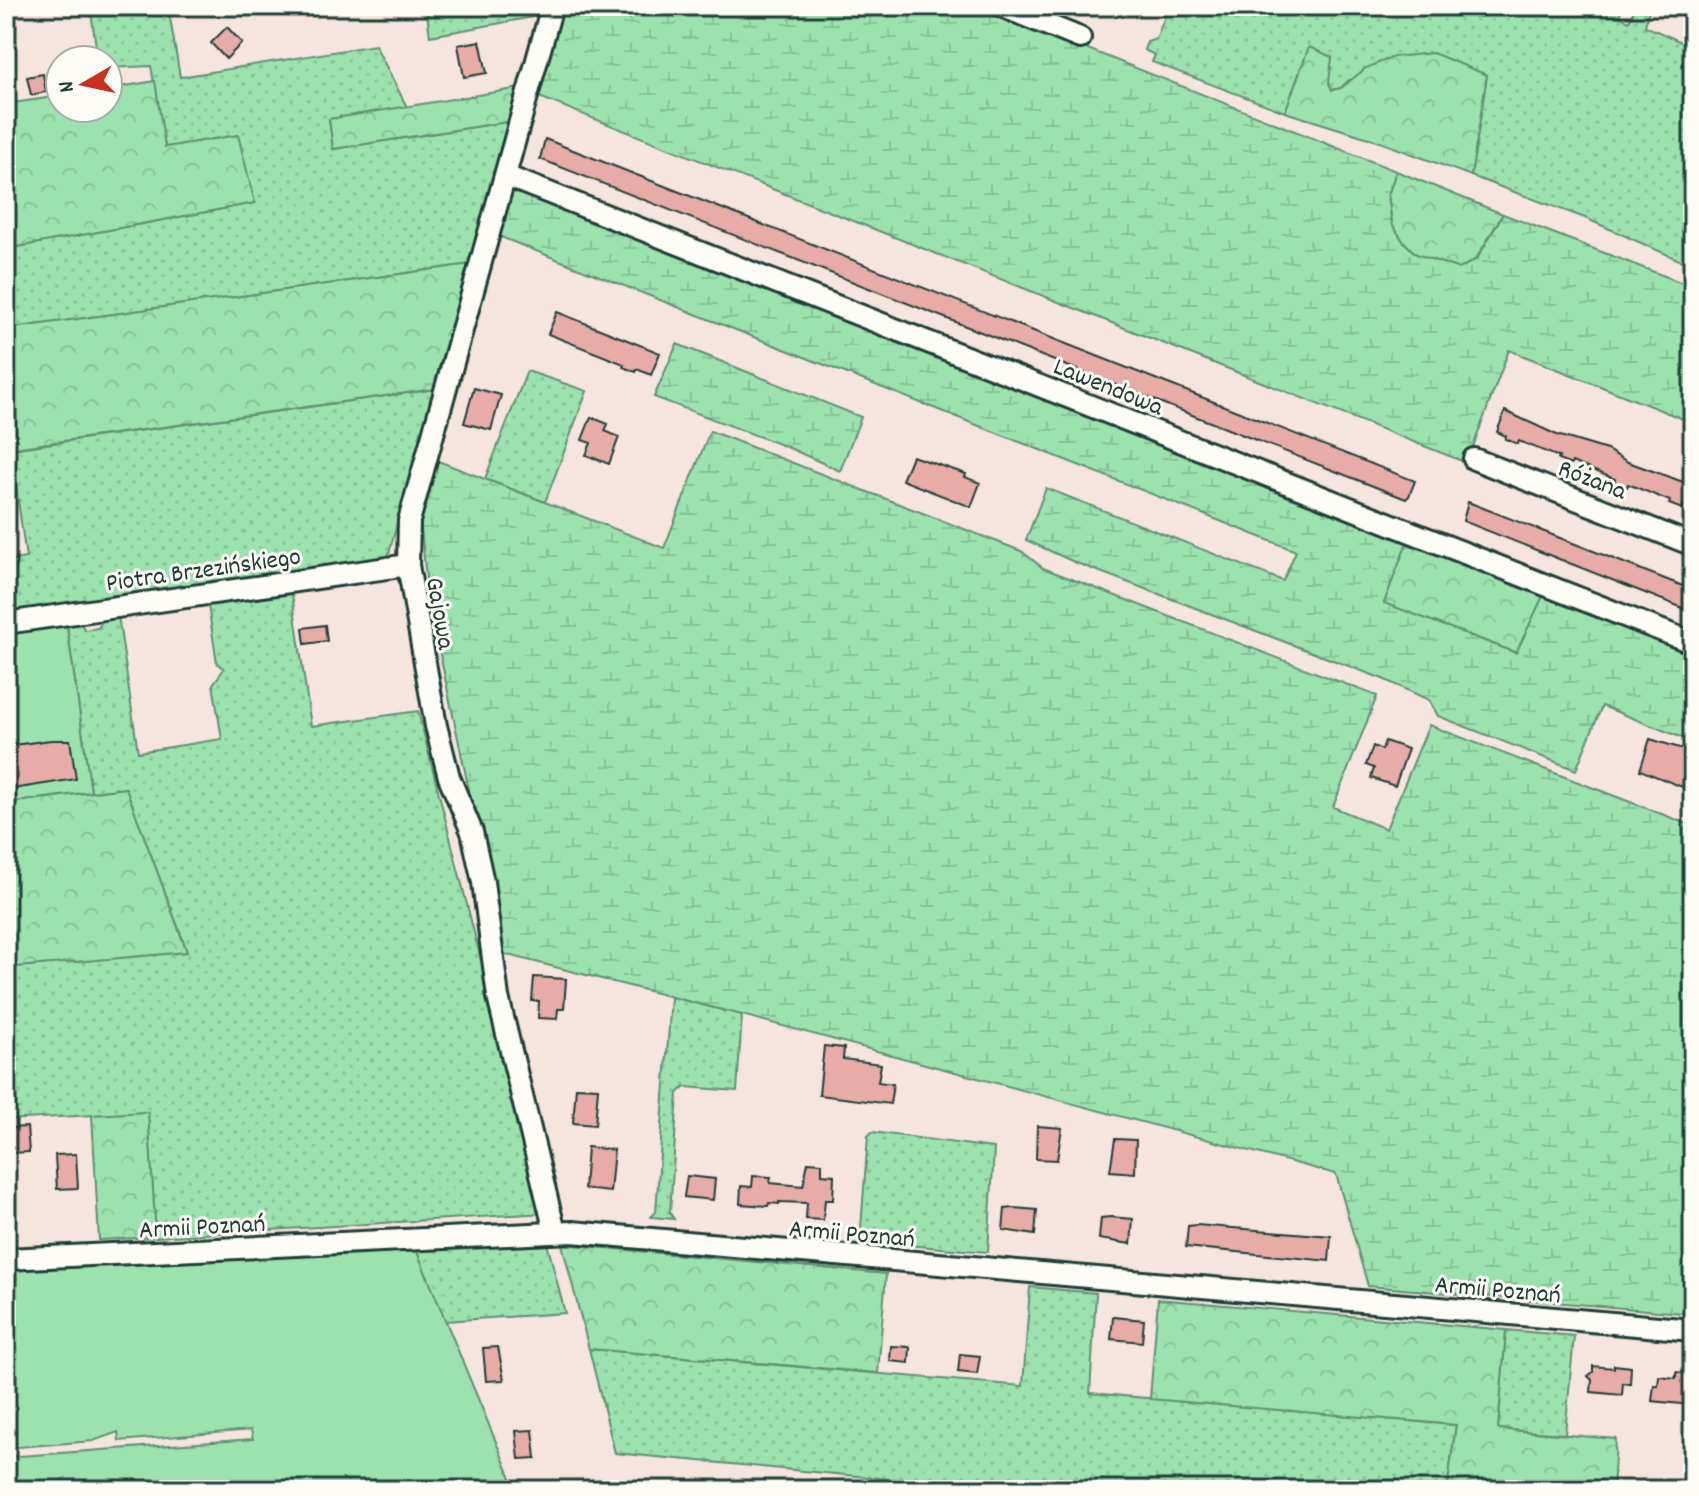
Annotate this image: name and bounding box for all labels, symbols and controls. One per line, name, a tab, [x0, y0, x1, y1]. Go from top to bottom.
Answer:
north arrow	[44, 44, 124, 124]
text: N	[52, 79, 84, 94]
street label: Lawendowa	[1047, 349, 1169, 427]
street label: Różana	[1552, 451, 1632, 511]
street label: Piotra Brzezińskiego	[104, 539, 303, 603]
street label: Gajowa	[414, 575, 463, 653]
street label: Armii Poznań	[138, 1207, 266, 1250]
street label: Armii Poznań	[787, 1212, 916, 1259]
street label: Armii Poznań	[1433, 1268, 1562, 1315]

